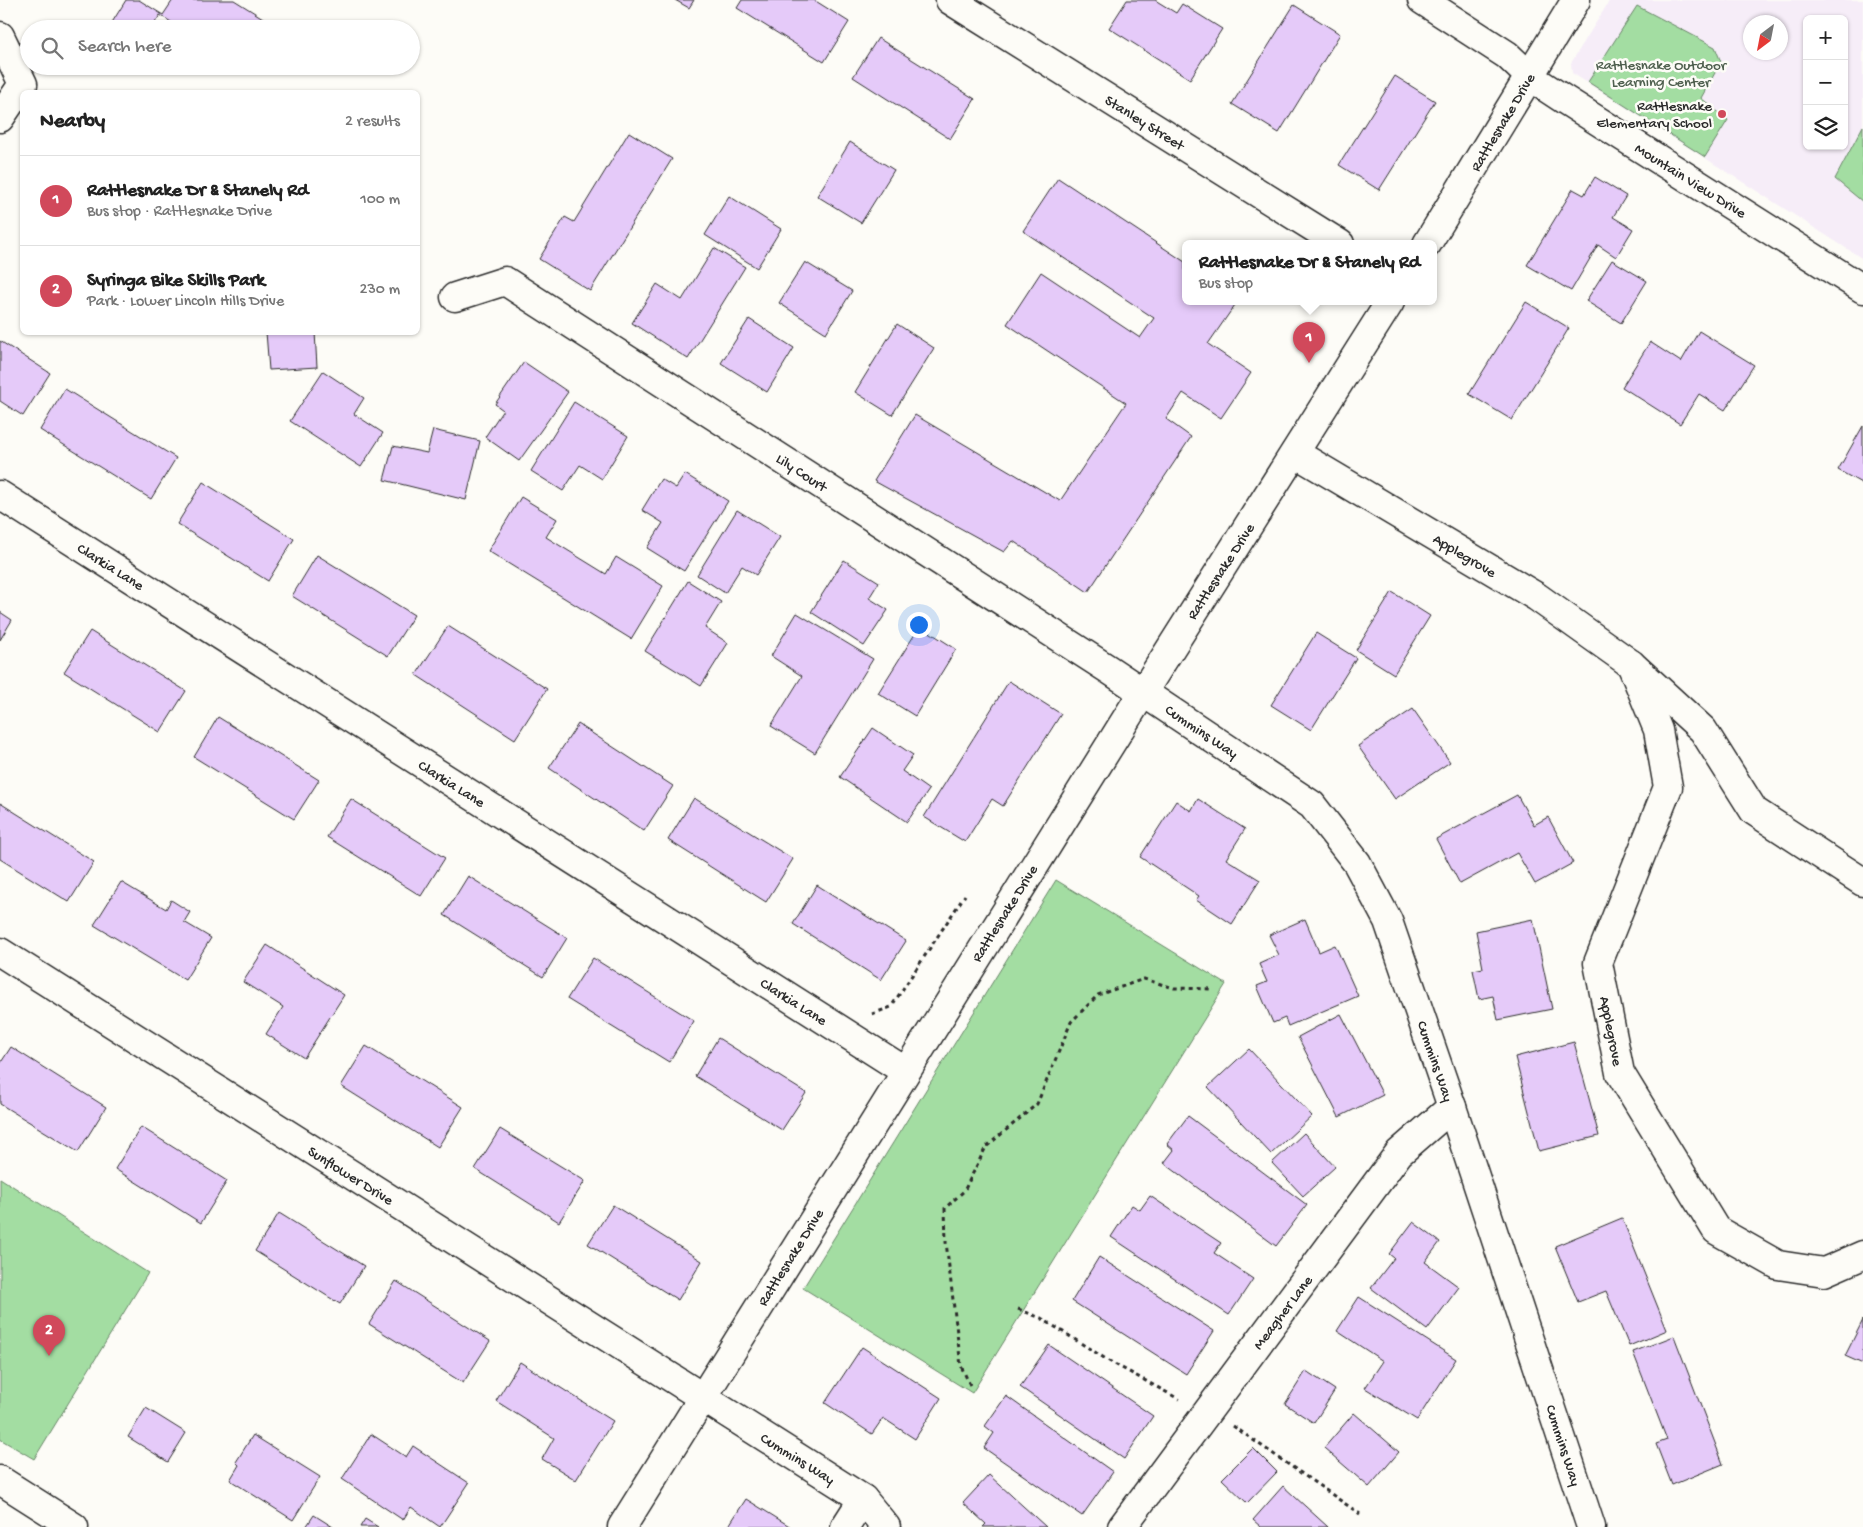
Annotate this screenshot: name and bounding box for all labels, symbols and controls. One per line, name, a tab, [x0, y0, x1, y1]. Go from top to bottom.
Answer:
north arrow	[1743, 15, 1788, 60]
map controls	[1803, 15, 1848, 150]
button: +	[1803, 15, 1848, 60]
search box	[20, 20, 420, 75]
icon: search	[38, 34, 66, 62]
text: Search here	[78, 36, 172, 59]
park label: Rattlesnake Outdoor Learning Center	[1596, 57, 1728, 92]
button: −	[1803, 60, 1848, 105]
street label: Rattlesnake Drive	[1467, 71, 1540, 175]
street label: Stanley Street	[1101, 92, 1189, 156]
place label: Rattlesnake Elementary School	[1596, 98, 1712, 133]
button: layers	[1803, 105, 1848, 150]
marker: Rattlesnake Elementary School	[1716, 108, 1728, 120]
text: Nearby	[40, 110, 105, 135]
text: 2 results	[345, 113, 400, 132]
street label: Mountain View Drive	[1631, 140, 1749, 223]
text: Rattlesnake Dr & Stanely Rd	[87, 180, 308, 203]
text: 1	[53, 191, 59, 210]
text: 100 m	[360, 191, 400, 210]
text: Bus stop · Rattlesnake Drive	[87, 203, 272, 222]
popup	[1182, 240, 1437, 305]
text: Rattlesnake Dr & Stanely Rd	[1199, 252, 1420, 275]
text: Syringa Bike Skills Park	[87, 270, 265, 293]
text: Bus stop	[1199, 275, 1253, 294]
text: 2	[52, 281, 60, 300]
text: 230 m	[360, 281, 400, 300]
text: Park · Lower Lincoln Hills Drive	[87, 293, 284, 312]
pin: 1	[1293, 322, 1325, 363]
street label: Lily Court	[772, 451, 831, 498]
street label: Rattlesnake Drive	[1184, 520, 1260, 624]
street label: Applegrove	[1429, 531, 1499, 583]
street label: Clarkia Lane	[73, 540, 147, 595]
your location	[906, 612, 932, 638]
street label: Cummins Way	[1161, 702, 1241, 764]
street label: Clarkia Lane	[414, 757, 488, 812]
street label: Rattlesnake Drive	[969, 862, 1043, 966]
street label: Clarkia Lane	[756, 975, 830, 1030]
street label: Applegrove	[1594, 995, 1626, 1068]
street label: Cummins Way	[1412, 1019, 1457, 1105]
street label: Sunflower Drive	[304, 1143, 396, 1210]
street label: Rattlesnake Drive	[755, 1206, 829, 1310]
street label: Meagher Lane	[1250, 1272, 1318, 1354]
pin: 2	[33, 1315, 65, 1356]
street label: Cummins Way	[1540, 1403, 1584, 1489]
street label: Cummins Way	[756, 1430, 838, 1490]

